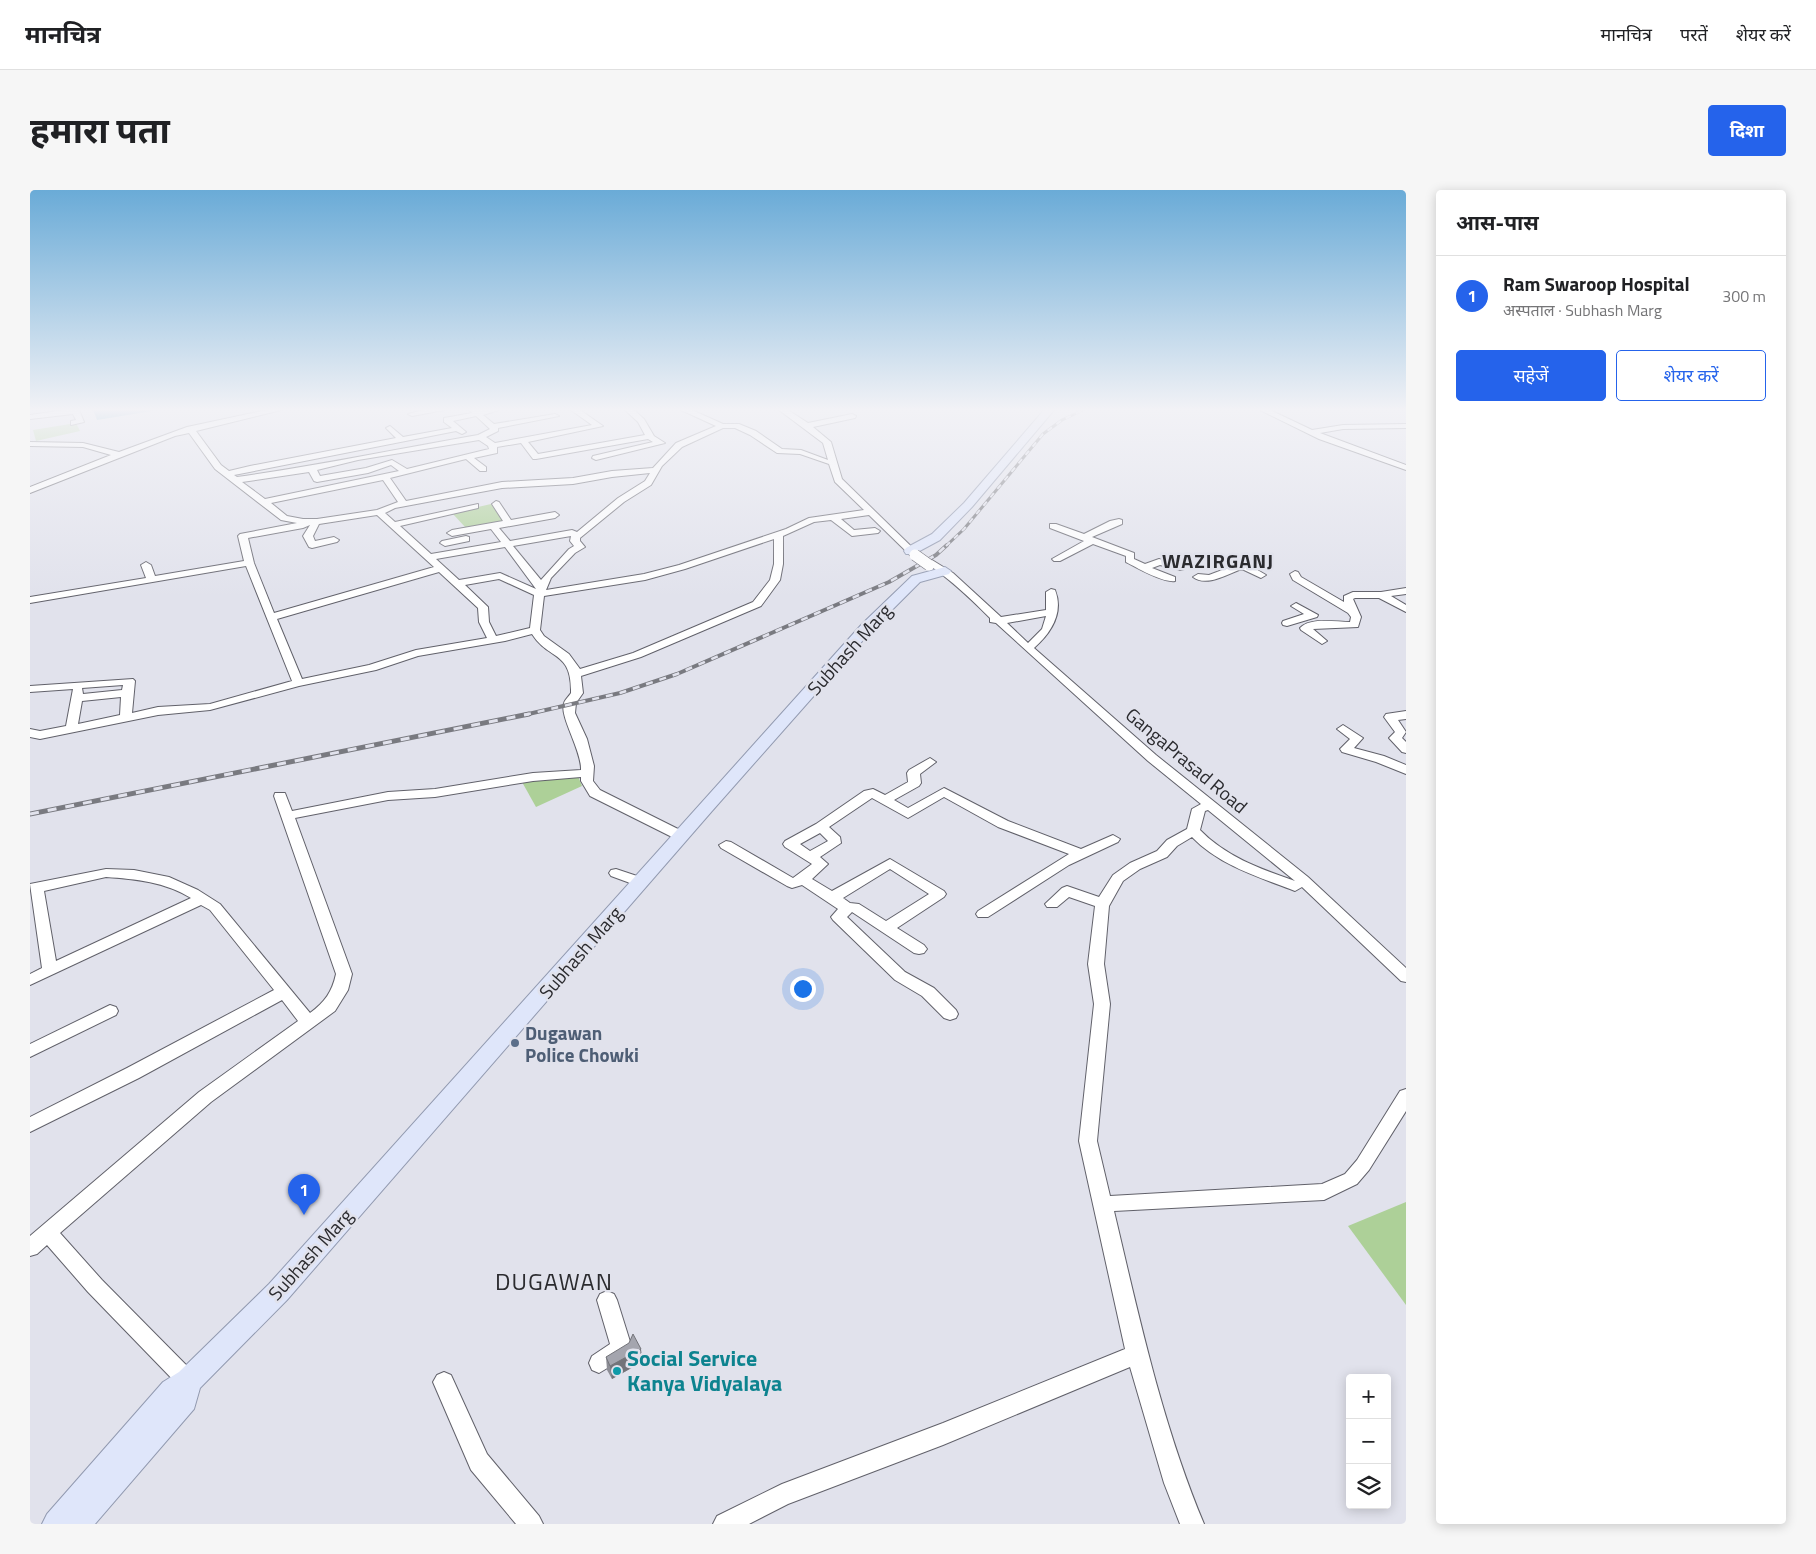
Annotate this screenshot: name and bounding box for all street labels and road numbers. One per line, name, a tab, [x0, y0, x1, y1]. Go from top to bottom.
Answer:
street label: Subhash Marg	[800, 596, 898, 701]
street label: GangaPrasad Road	[1120, 700, 1254, 820]
street label: Subhash Marg	[531, 899, 629, 1005]
street label: Subhash Marg	[261, 1201, 359, 1306]

